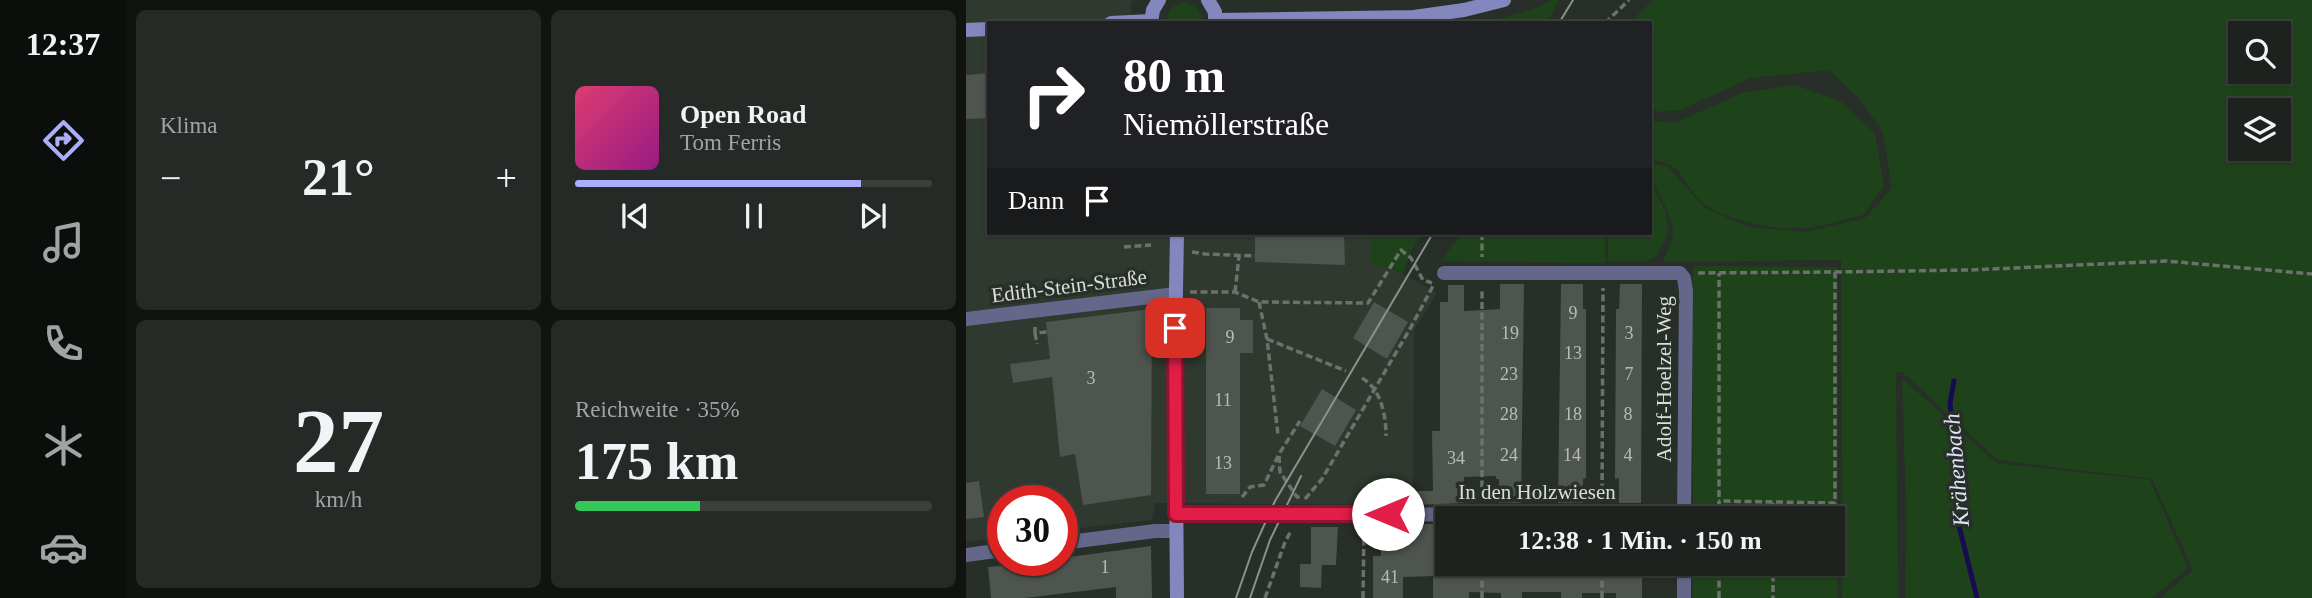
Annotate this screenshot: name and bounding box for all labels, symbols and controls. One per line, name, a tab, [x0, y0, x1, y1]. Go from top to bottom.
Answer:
map controls	[2228, 21, 2291, 161]
button: search	[2228, 21, 2291, 84]
text: 12:37	[26, 26, 100, 62]
text: 80 m	[1123, 48, 1225, 103]
icon: right	[1008, 49, 1099, 140]
button: layers	[2228, 98, 2291, 161]
text: Open Road	[680, 100, 806, 129]
text: Niemöllerstraße	[1123, 106, 1329, 142]
text: Klima	[160, 113, 218, 138]
icon: directions	[39, 116, 88, 165]
text: Tom Ferris	[680, 130, 781, 155]
text: 21°	[302, 149, 375, 206]
text: −	[160, 157, 181, 199]
text: +	[496, 157, 517, 199]
icon: arrive	[1078, 182, 1116, 220]
text: Dann	[1008, 186, 1064, 215]
icon: previous	[616, 197, 654, 235]
icon: pause	[735, 197, 773, 235]
icon: next	[854, 197, 892, 235]
icon: music	[39, 218, 88, 267]
street label: Edith-Stein-Straße	[990, 265, 1148, 307]
street label: Adolf-Hoelzel-Weg	[1652, 295, 1676, 462]
pin	[1145, 298, 1205, 358]
house number: 9	[1569, 303, 1578, 323]
icon: arrive	[1156, 309, 1194, 347]
icon: phone	[39, 319, 88, 368]
house number: 19	[1501, 323, 1519, 343]
house number: 3	[1625, 323, 1634, 343]
house number: 9	[1226, 327, 1235, 347]
house number: 13	[1564, 343, 1582, 363]
house number: 23	[1500, 364, 1518, 384]
house number: 7	[1625, 364, 1634, 384]
house number: 3	[1087, 368, 1096, 388]
house number: 11	[1214, 390, 1232, 410]
text: 27	[293, 391, 384, 492]
text: Reichweite · 35%	[575, 397, 740, 422]
house number: 28	[1500, 404, 1518, 424]
house number: 18	[1564, 404, 1582, 424]
house number: 8	[1624, 404, 1633, 424]
water label: Krähenbach	[1939, 412, 1974, 529]
icon: climate	[39, 421, 88, 470]
text: 175 km	[575, 433, 738, 490]
house number: 24	[1500, 445, 1518, 465]
house number: 14	[1563, 445, 1581, 465]
house number: 4	[1624, 445, 1633, 465]
house number: 34	[1447, 448, 1465, 468]
house number: 13	[1214, 453, 1232, 473]
position arrow	[1351, 477, 1425, 551]
street label: In den Holzwiesen	[1458, 480, 1616, 504]
speed limit sign: 30	[987, 485, 1078, 576]
text: km/h	[315, 487, 362, 512]
icon: car	[39, 523, 88, 572]
text: 12:38 · 1 Min. · 150 m	[1518, 526, 1762, 555]
house number: 1	[1101, 557, 1110, 577]
house number: 41	[1381, 567, 1399, 587]

